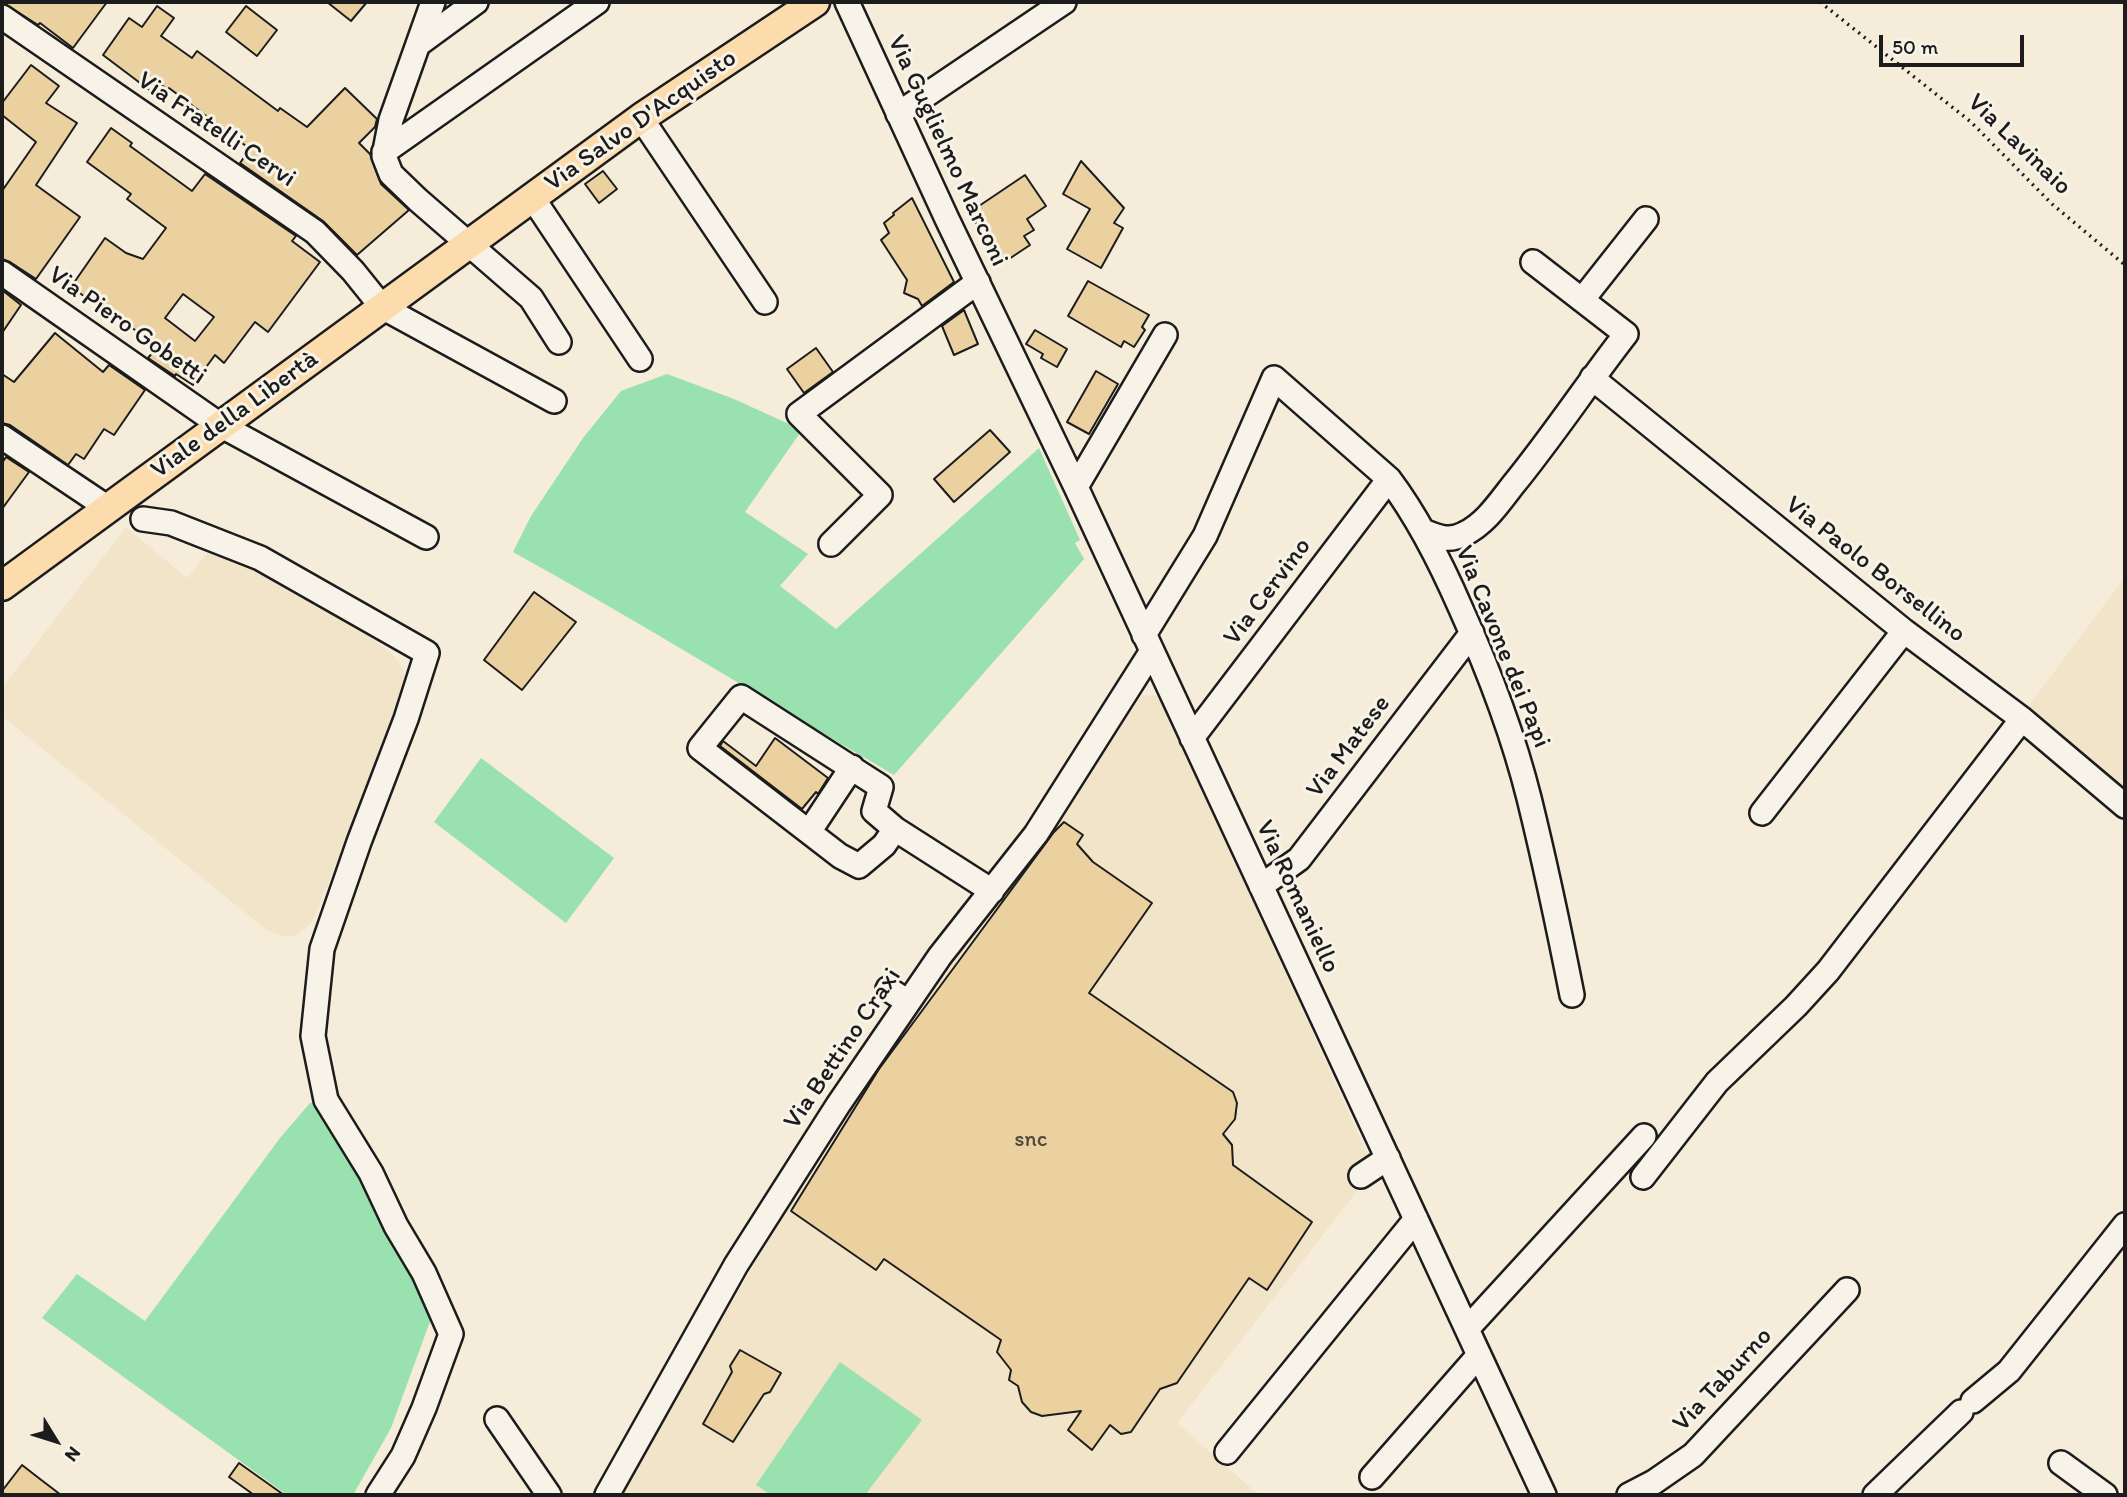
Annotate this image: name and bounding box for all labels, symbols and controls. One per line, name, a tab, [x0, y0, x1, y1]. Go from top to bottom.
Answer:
scale bar	[1882, 21, 2027, 65]
street label: Via Guglielmo Marconi	[880, 30, 1014, 272]
text: 50 m	[1892, 34, 1938, 59]
street label: Via Salvo D'Acquisto	[539, 43, 743, 199]
street label: Via Fratelli Cervi	[131, 65, 301, 195]
street label: Via Lavinaio	[1960, 88, 2078, 202]
street label: Via Piero Gobetti	[42, 260, 212, 392]
street label: Viale della Libertà	[145, 344, 325, 486]
street label: Via Paolo Borsellino	[1778, 490, 1972, 650]
street label: Via Cervino	[1217, 532, 1319, 652]
street label: Via Cavone dei Papi	[1447, 541, 1557, 753]
street label: Via Matese	[1300, 689, 1398, 805]
street label: Via Romaniello	[1248, 816, 1346, 978]
street label: Via Bettino Craxi	[778, 962, 908, 1136]
house number: snc	[1014, 1126, 1048, 1154]
street label: Via Taburno	[1667, 1321, 1779, 1439]
north arrow	[21, 1406, 91, 1476]
text: N	[60, 1442, 86, 1466]

